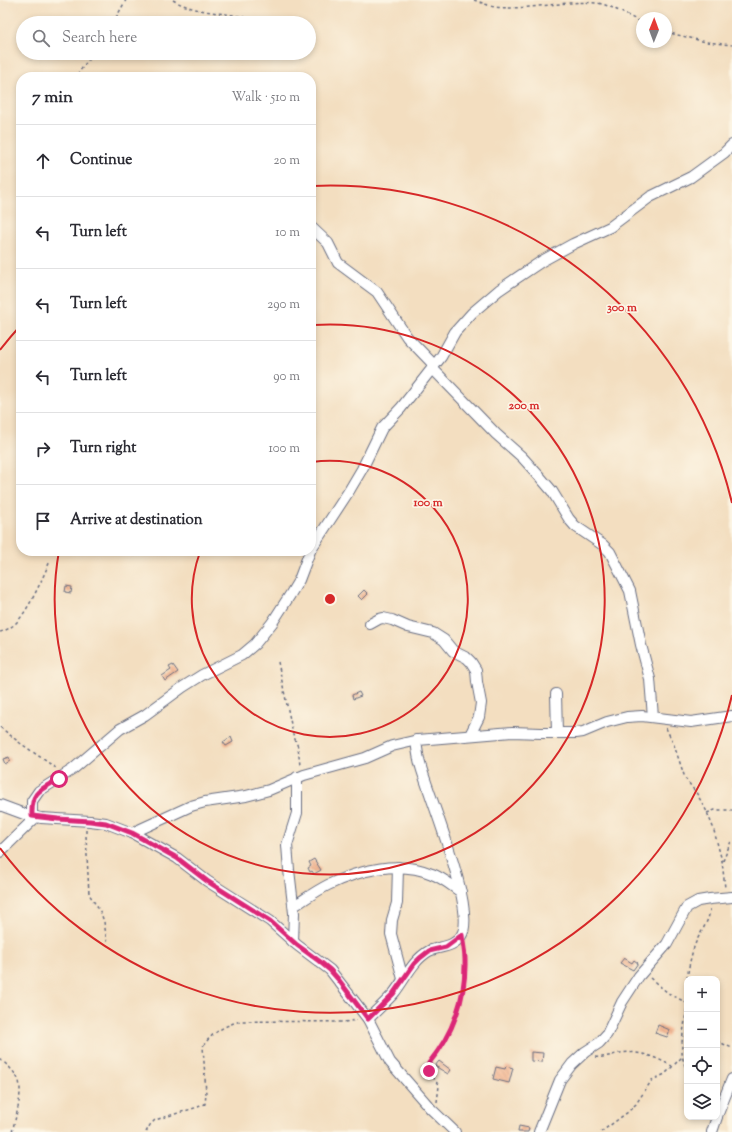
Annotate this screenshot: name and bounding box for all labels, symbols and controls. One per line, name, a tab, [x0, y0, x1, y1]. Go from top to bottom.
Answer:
north arrow	[636, 12, 672, 48]
search box	[16, 16, 316, 60]
icon: search	[30, 27, 52, 49]
text: Search here	[62, 28, 137, 49]
text: 7 min	[32, 86, 73, 110]
text: Walk · 510 m	[232, 89, 300, 107]
icon: ahead	[32, 150, 54, 172]
text: Continue	[70, 150, 132, 171]
text: 20 m	[274, 152, 300, 170]
icon: left	[32, 222, 54, 244]
text: Turn left	[70, 222, 127, 243]
text: 10 m	[275, 224, 300, 242]
icon: left	[32, 294, 54, 316]
text: Turn left	[70, 294, 127, 315]
text: 290 m	[267, 296, 300, 314]
text: 300 m	[607, 299, 637, 317]
icon: left	[32, 366, 54, 388]
text: Turn left	[70, 366, 127, 387]
text: 90 m	[273, 368, 300, 386]
text: 200 m	[509, 397, 539, 415]
icon: right	[32, 438, 54, 460]
text: Turn right	[70, 438, 136, 459]
text: 100 m	[268, 440, 300, 458]
text: 100 m	[412, 494, 443, 512]
icon: arrive	[32, 510, 54, 532]
text: Arrive at destination	[70, 510, 203, 531]
centre of rings	[323, 592, 337, 606]
route start	[50, 770, 68, 788]
map controls	[684, 976, 720, 1120]
button: +	[684, 976, 720, 1012]
button: −	[684, 1012, 720, 1048]
button: locate	[684, 1048, 720, 1084]
route end	[420, 1062, 438, 1080]
button: layers	[684, 1084, 720, 1120]

